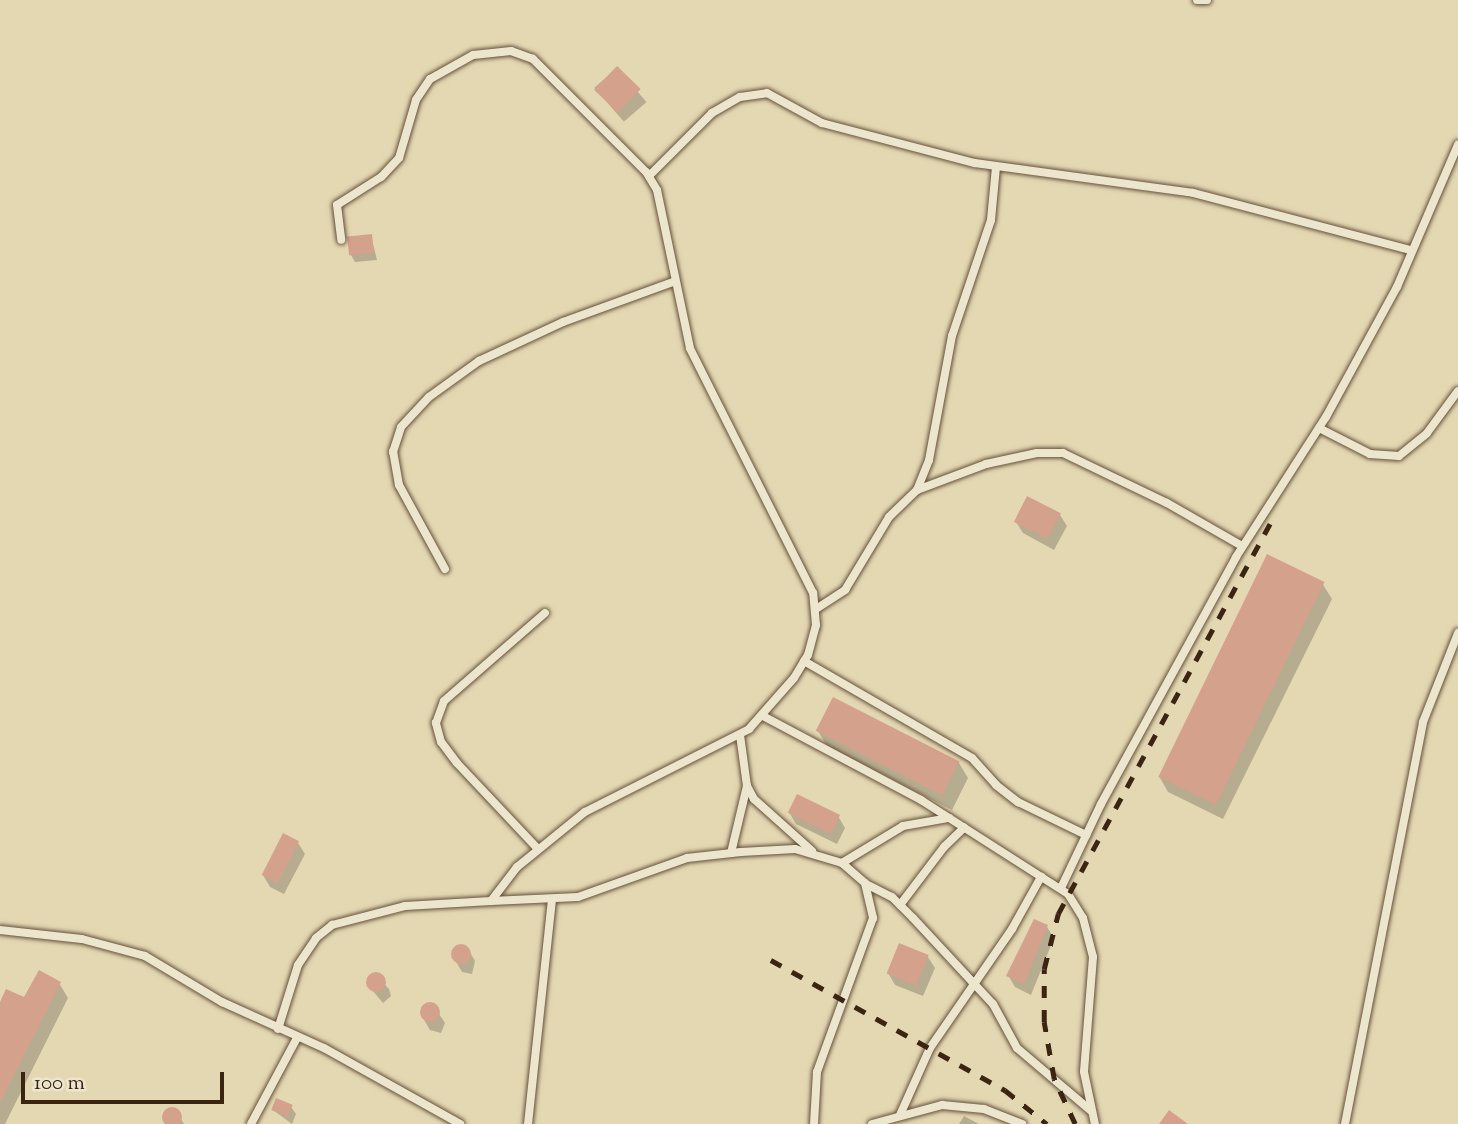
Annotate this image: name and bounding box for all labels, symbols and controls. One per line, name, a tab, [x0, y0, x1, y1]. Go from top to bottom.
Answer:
scale bar	[24, 1058, 228, 1102]
text: 100 m	[34, 1069, 85, 1099]

